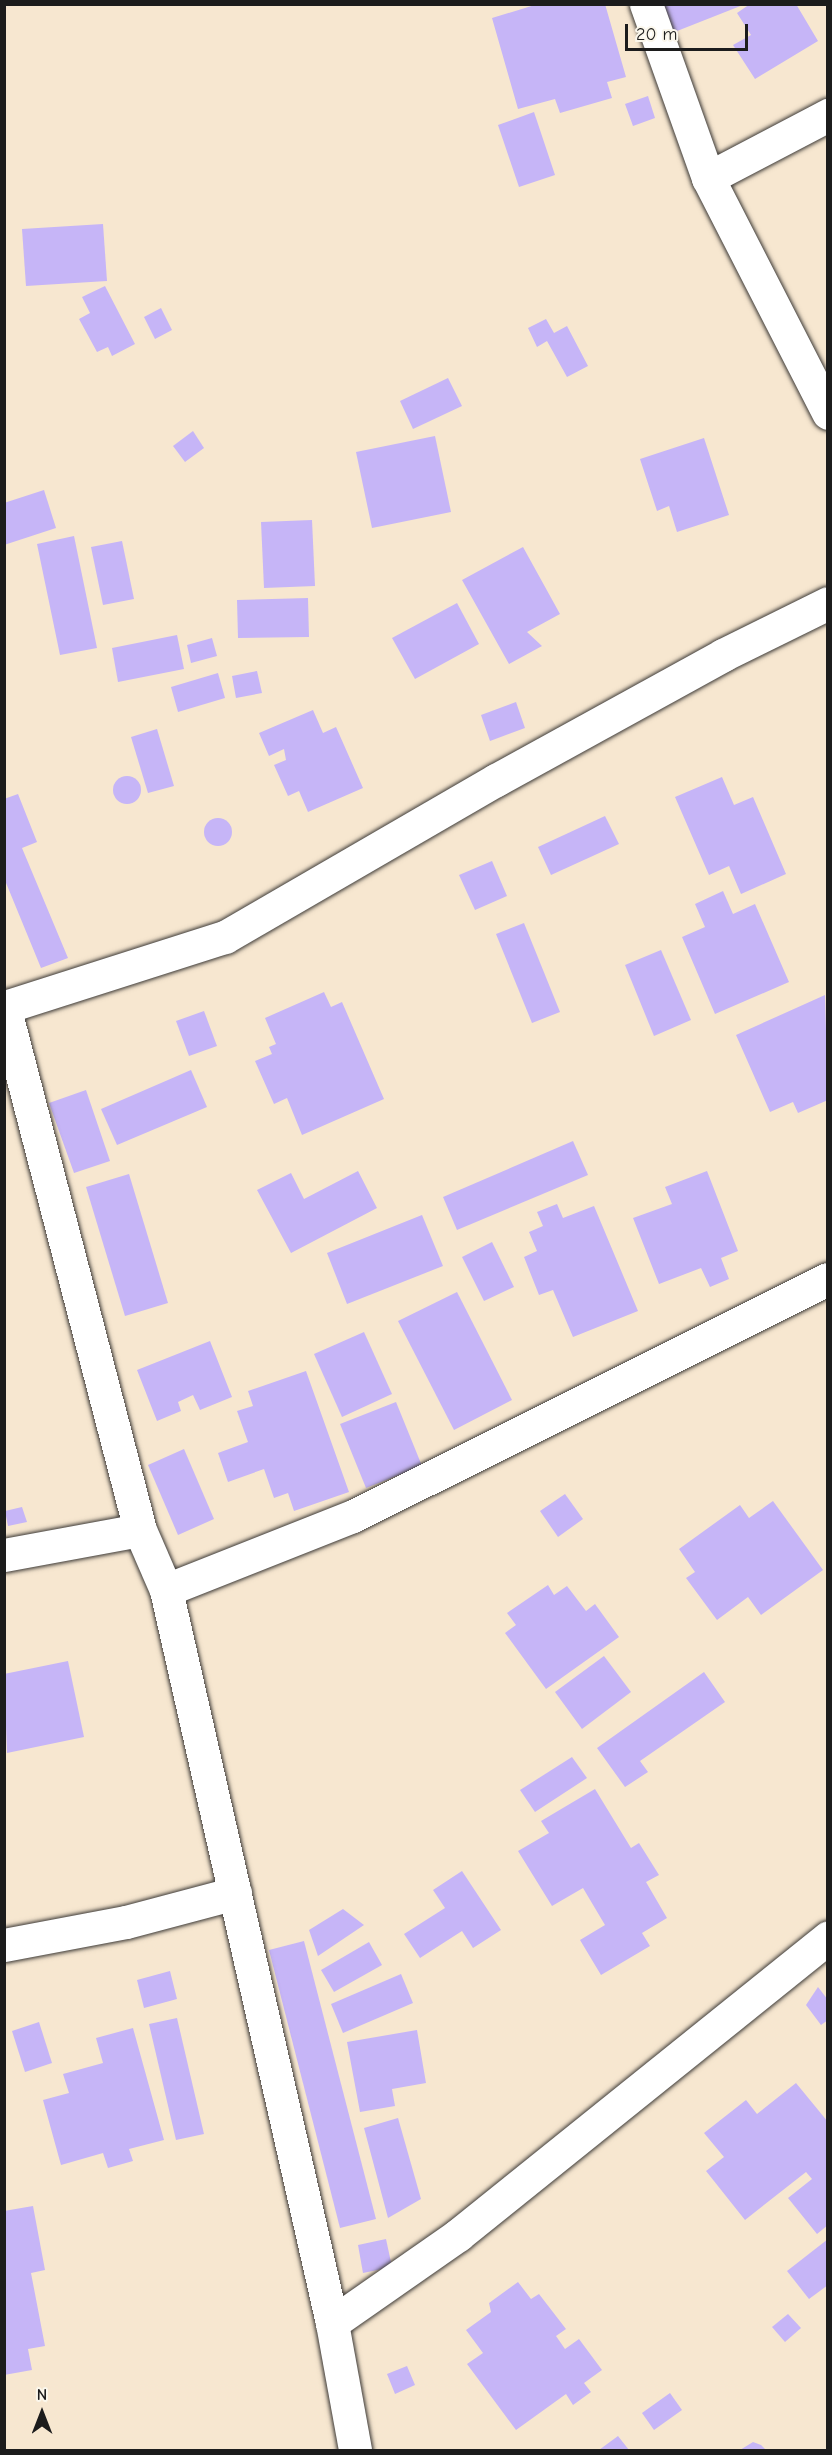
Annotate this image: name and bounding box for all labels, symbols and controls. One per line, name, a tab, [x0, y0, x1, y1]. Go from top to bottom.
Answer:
scale bar	[628, 12, 751, 50]
text: 20 m	[636, 24, 677, 45]
north arrow	[12, 2383, 72, 2443]
text: N	[37, 2386, 47, 2404]

